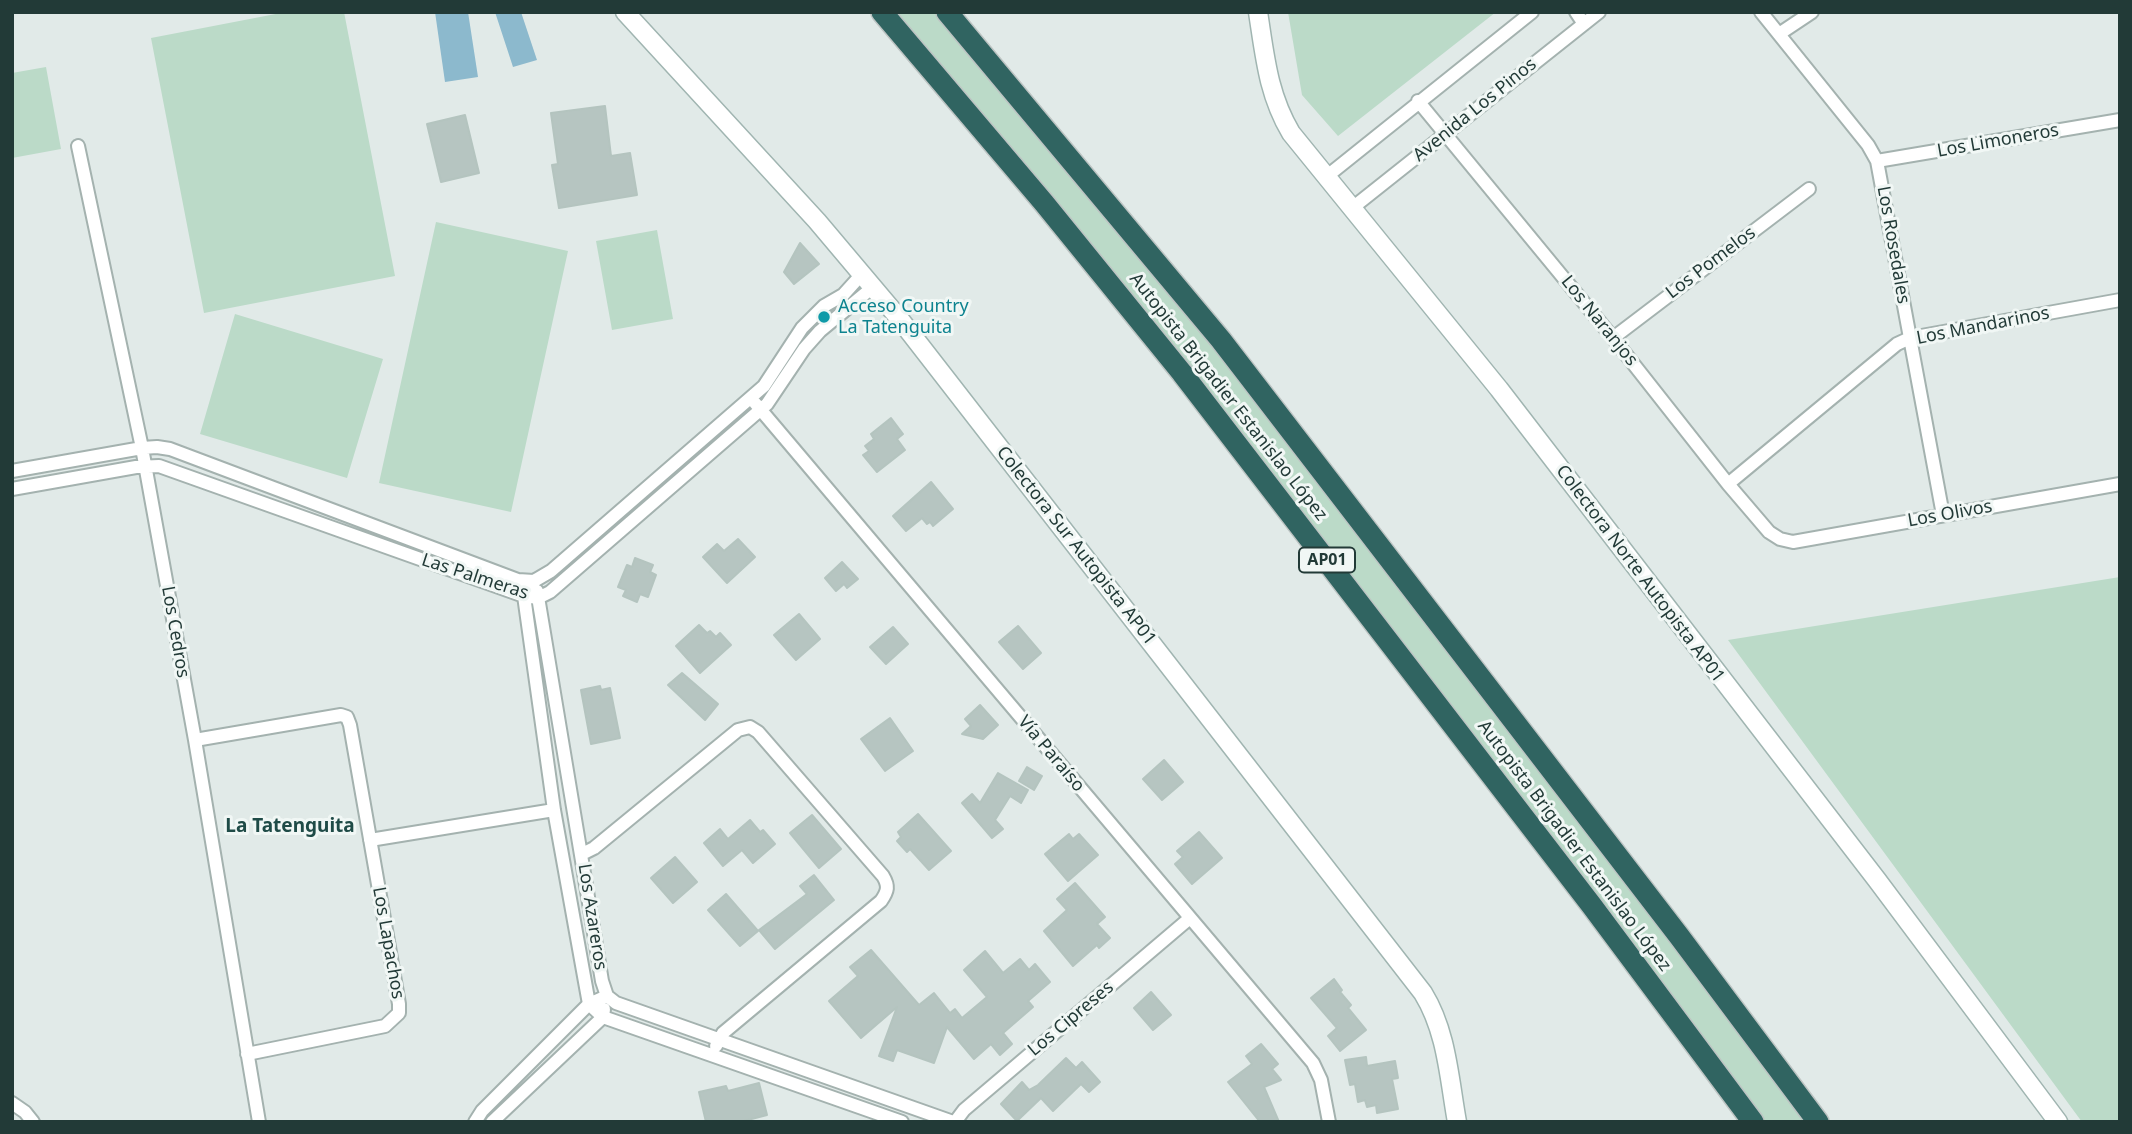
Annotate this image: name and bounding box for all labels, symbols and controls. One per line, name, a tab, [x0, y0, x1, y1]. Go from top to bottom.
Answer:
street label: Avenida Los Pinos	[1409, 54, 1541, 166]
street label: Los Limoneros	[1935, 120, 2061, 162]
street label: Los Rosedales	[1872, 184, 1914, 306]
street label: Los Pomelos	[1662, 222, 1760, 304]
street label: Autopista Brigadier Estanislao López	[1125, 269, 1331, 525]
street label: Los Naranjos	[1556, 272, 1642, 370]
place label: Acceso Country La Tatenguita	[838, 296, 969, 338]
street label: Los Mandarinos	[1915, 303, 2051, 349]
marker: Acceso Country La Tatenguita	[816, 309, 832, 325]
street label: Colectora Sur Autopista AP01	[992, 442, 1160, 650]
street label: Colectora Norte Autopista AP01	[1551, 461, 1729, 687]
street label: Los Olivos	[1906, 496, 1994, 532]
road number: AP01	[1299, 548, 1355, 572]
street label: Las Palmeras	[419, 550, 531, 604]
street label: Los Cedros	[156, 584, 194, 680]
street label: Vía Paraíso	[1013, 712, 1089, 796]
street label: Autopista Brigadier Estanislao López	[1473, 716, 1675, 976]
district label: La Tatenguita	[225, 816, 355, 838]
street label: Los Azareros	[573, 862, 611, 972]
street label: Los Lapachos	[368, 885, 408, 1001]
street label: Los Cipreses	[1024, 977, 1118, 1061]

